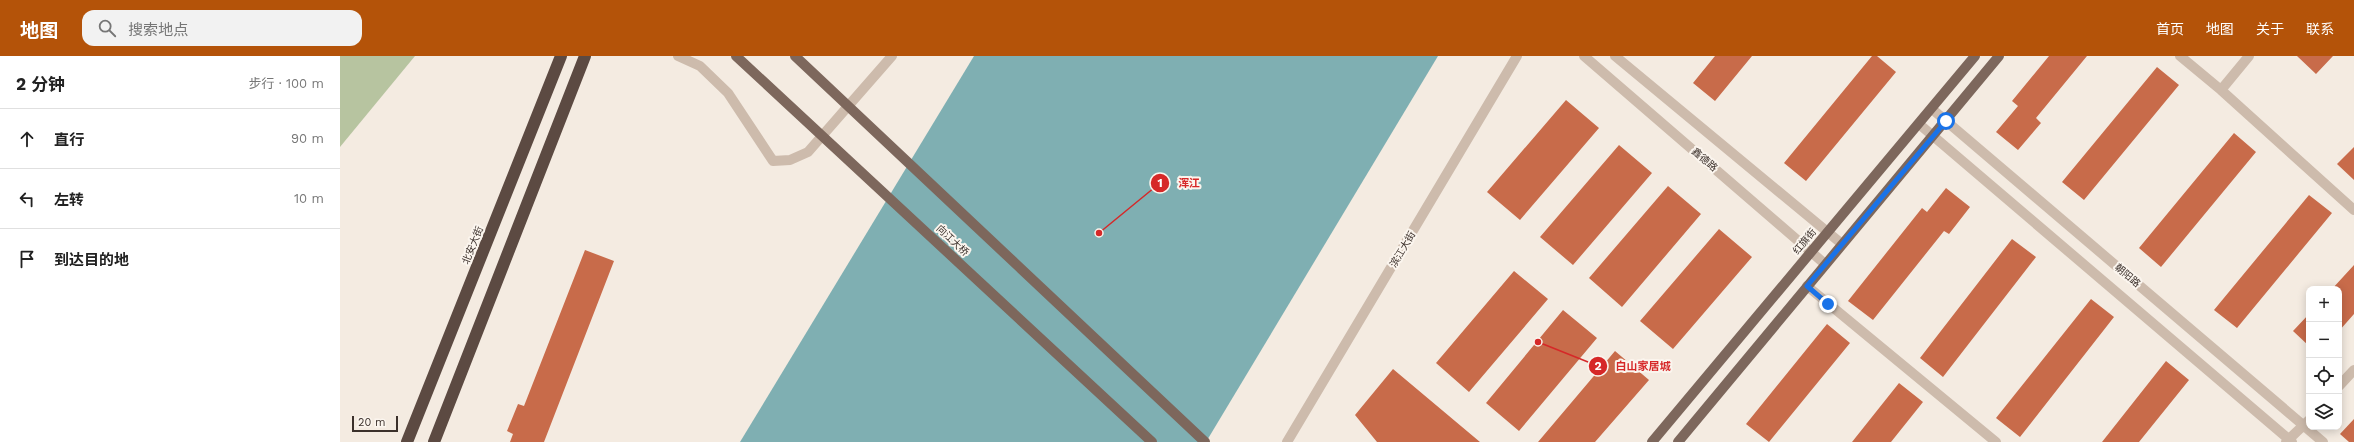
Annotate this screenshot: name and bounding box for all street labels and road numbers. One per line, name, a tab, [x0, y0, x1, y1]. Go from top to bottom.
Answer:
street label: 鑫德路	[1690, 145, 1720, 173]
street label: 向江大桥	[934, 223, 971, 258]
street label: 北安大街	[460, 225, 485, 266]
street label: 红旗街	[1791, 226, 1818, 256]
street label: 滨江大街	[1387, 229, 1417, 269]
street label: 朝阳路	[2113, 262, 2143, 289]

